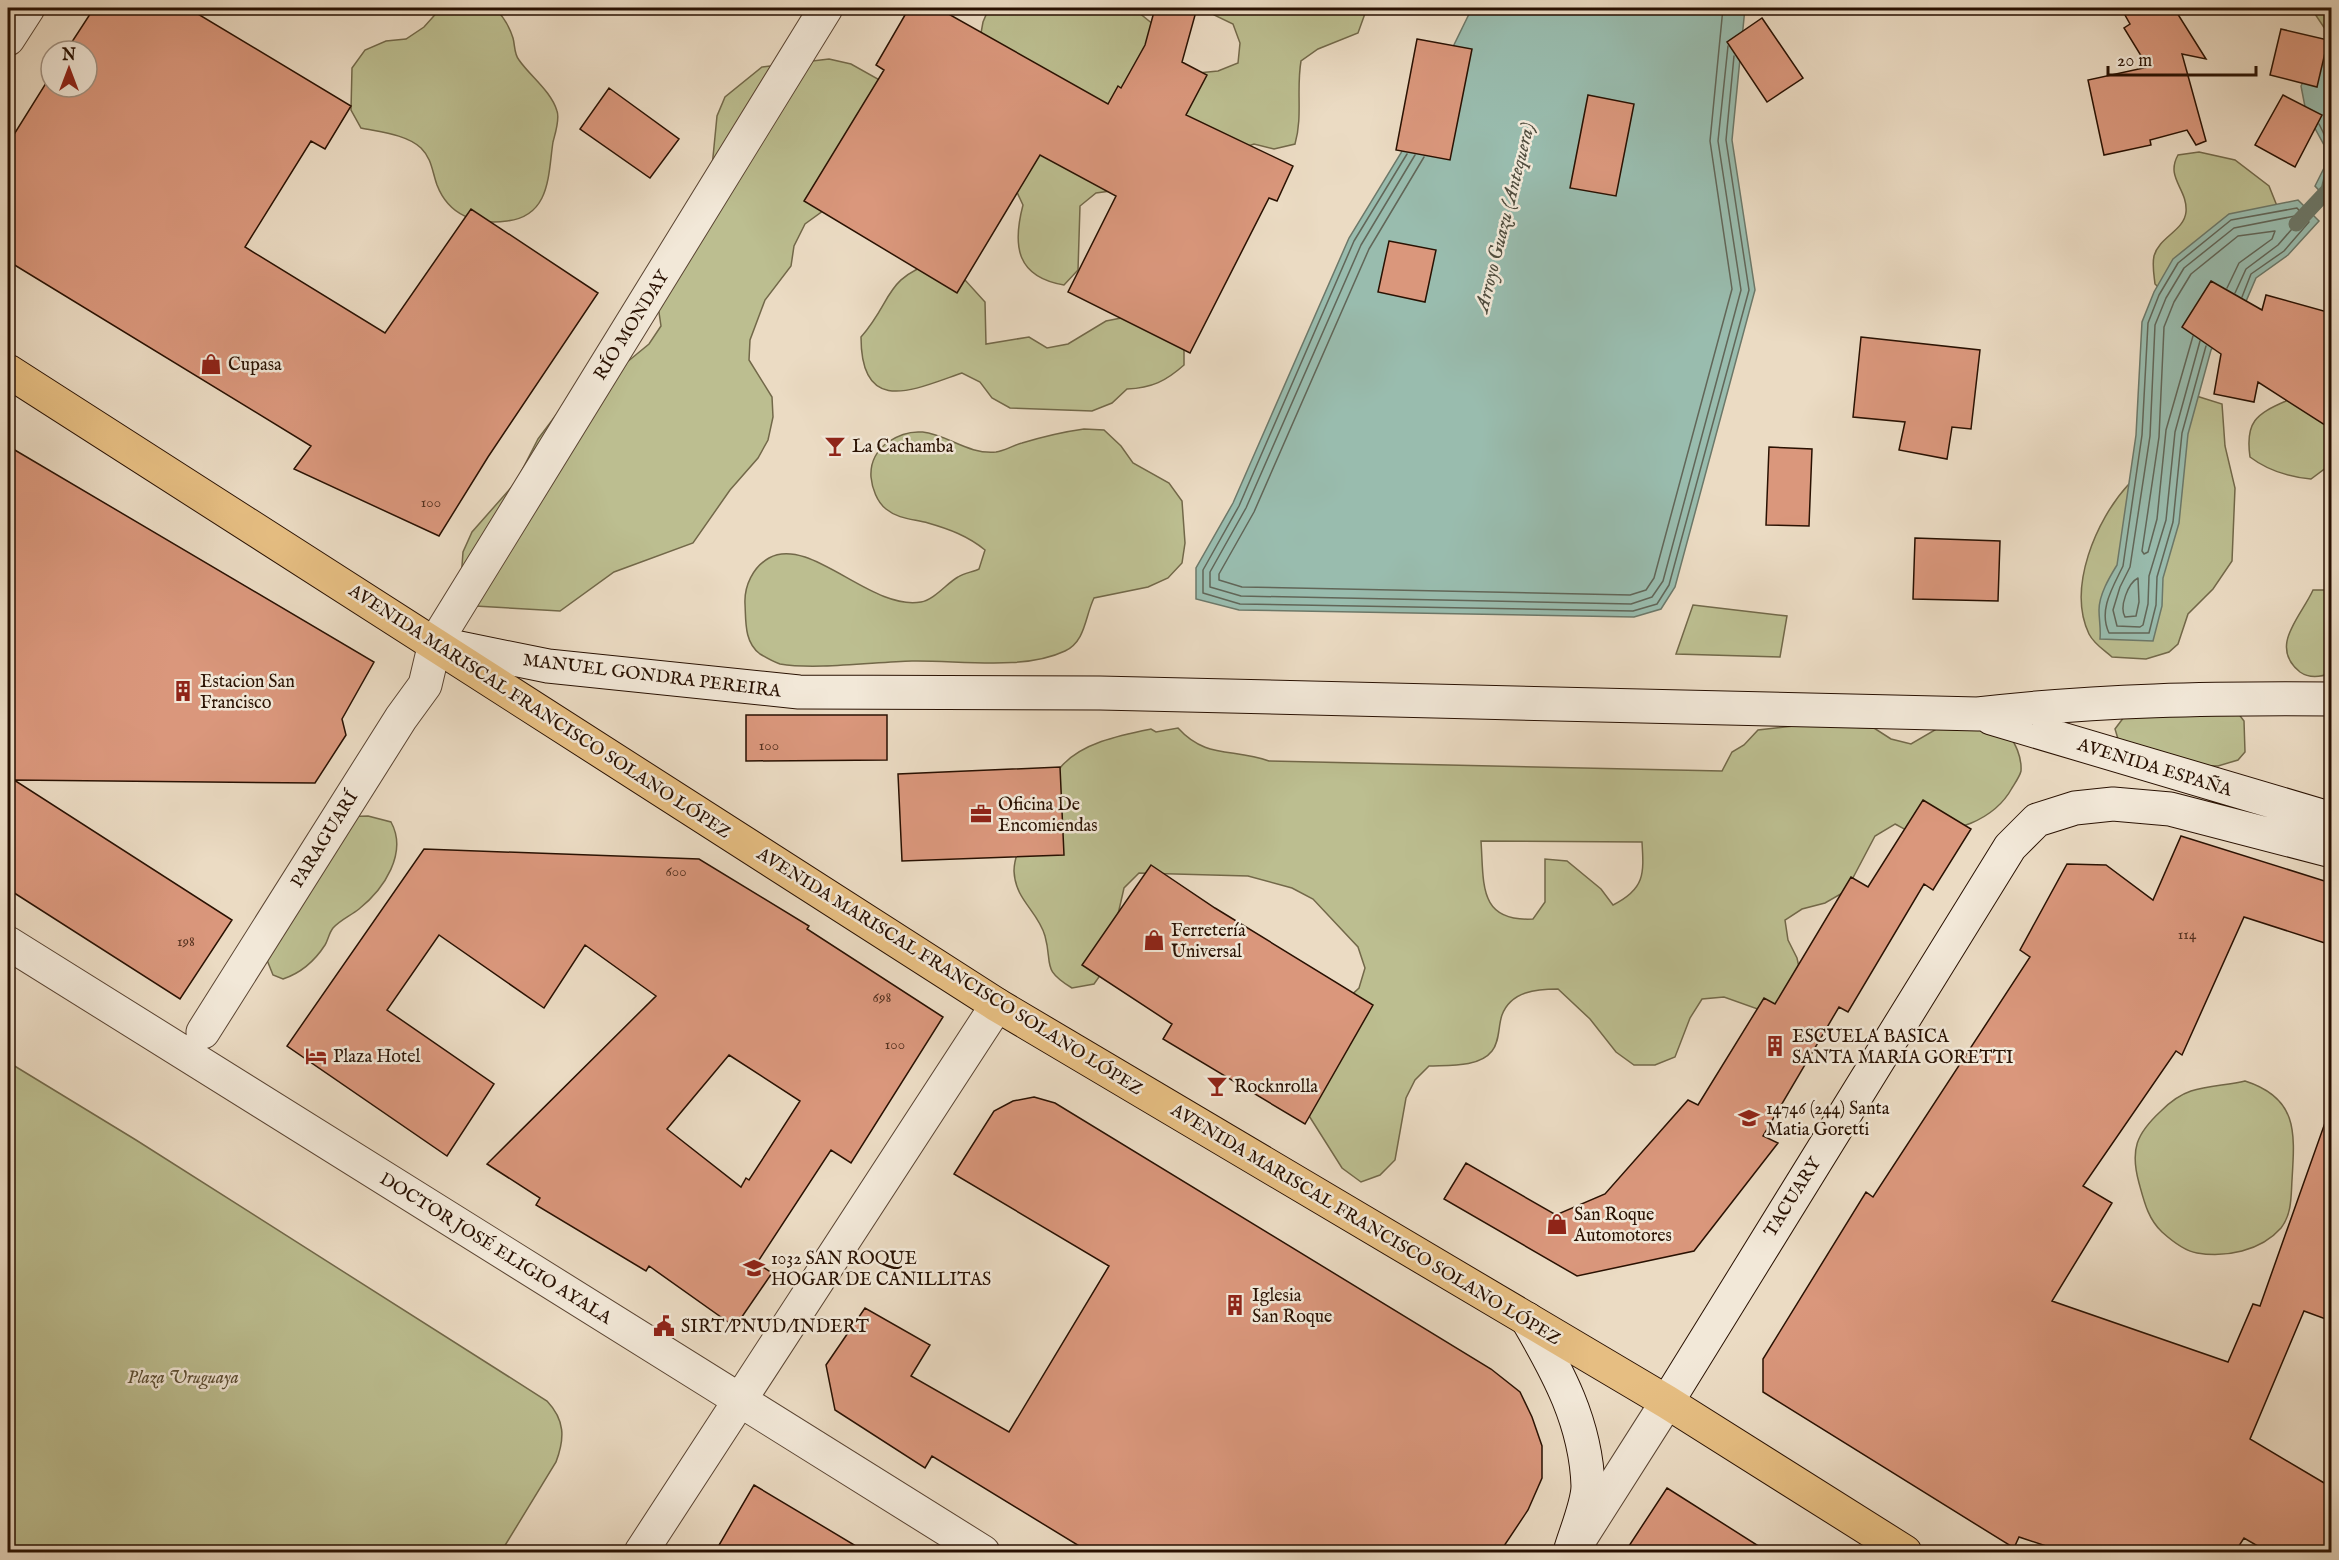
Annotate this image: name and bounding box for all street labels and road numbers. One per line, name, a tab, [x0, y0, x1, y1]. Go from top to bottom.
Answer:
street label: RÍO MONDAY	[588, 265, 676, 385]
street label: AVENIDA MARISCAL FRANCISCO SOLANO LÓPEZ	[343, 578, 736, 845]
street label: MANUEL GONDRA PEREIRA	[521, 649, 783, 704]
street label: AVENIDA ESPAÑA	[2074, 732, 2236, 803]
street label: PARAGUARÍ	[285, 785, 365, 892]
street label: AVENIDA MARISCAL FRANCISCO SOLANO LÓPEZ	[751, 841, 1148, 1102]
street label: AVENIDA MARISCAL FRANCISCO SOLANO LÓPEZ	[1165, 1097, 1566, 1351]
street label: TACUARY	[1760, 1153, 1827, 1242]
street label: DOCTOR JOSÉ ELIGIO AYALA	[375, 1166, 617, 1331]

